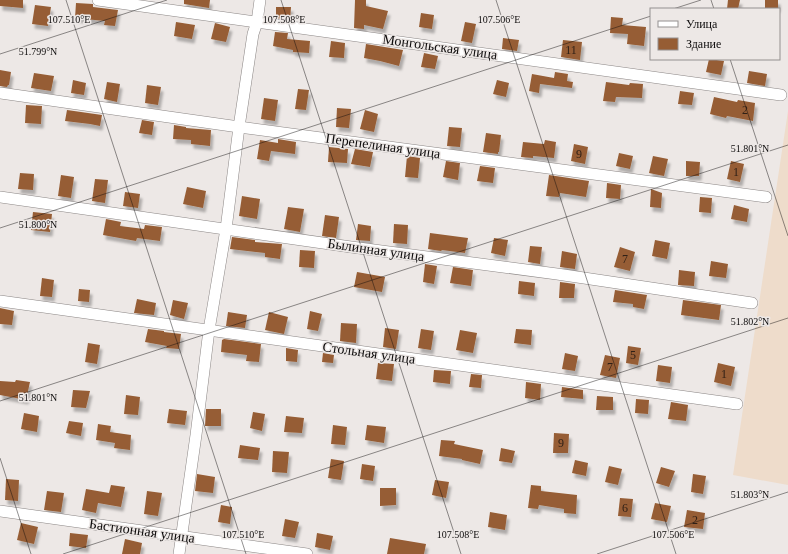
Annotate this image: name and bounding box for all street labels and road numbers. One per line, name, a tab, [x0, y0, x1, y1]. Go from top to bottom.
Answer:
street label: Монгольская улица	[382, 32, 499, 63]
street label: Перепелиная улица	[325, 131, 442, 162]
street label: Былинная улица	[327, 236, 426, 264]
street label: Стольная улица	[322, 339, 417, 367]
street label: Бастионная улица	[88, 516, 197, 546]

